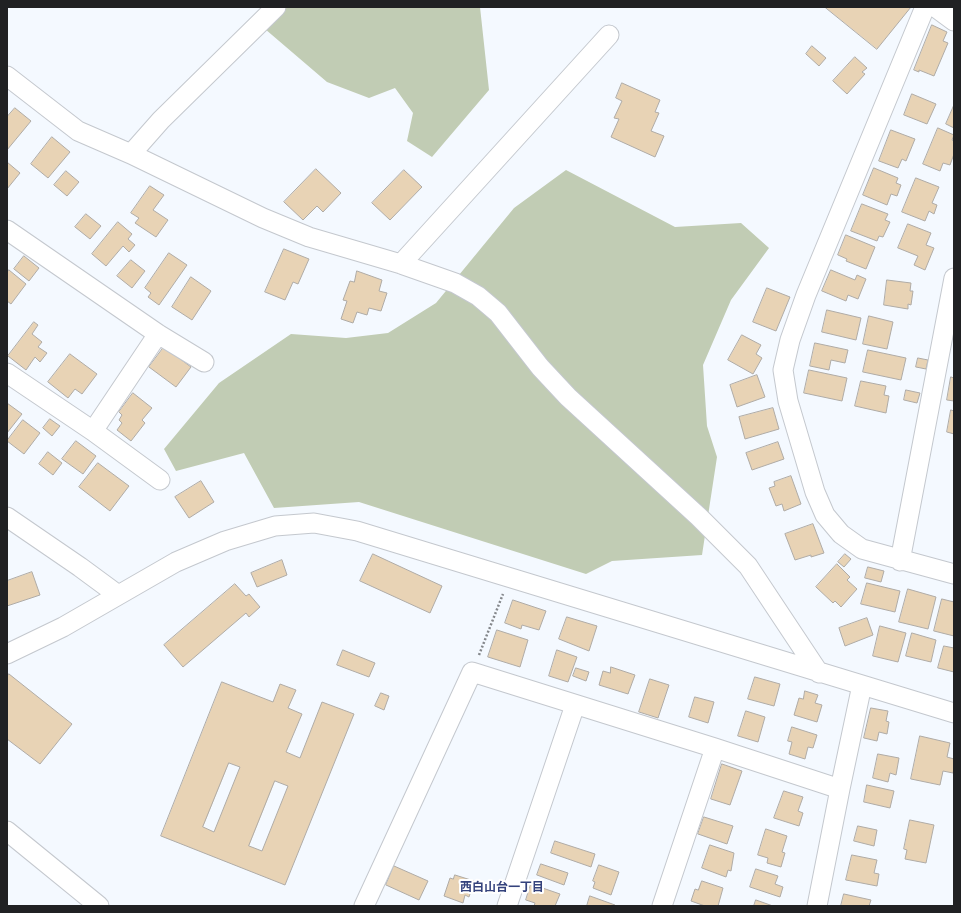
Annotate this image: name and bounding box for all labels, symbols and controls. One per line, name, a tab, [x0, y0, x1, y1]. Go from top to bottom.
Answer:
district label: 西白山台一丁目	[460, 881, 544, 895]

